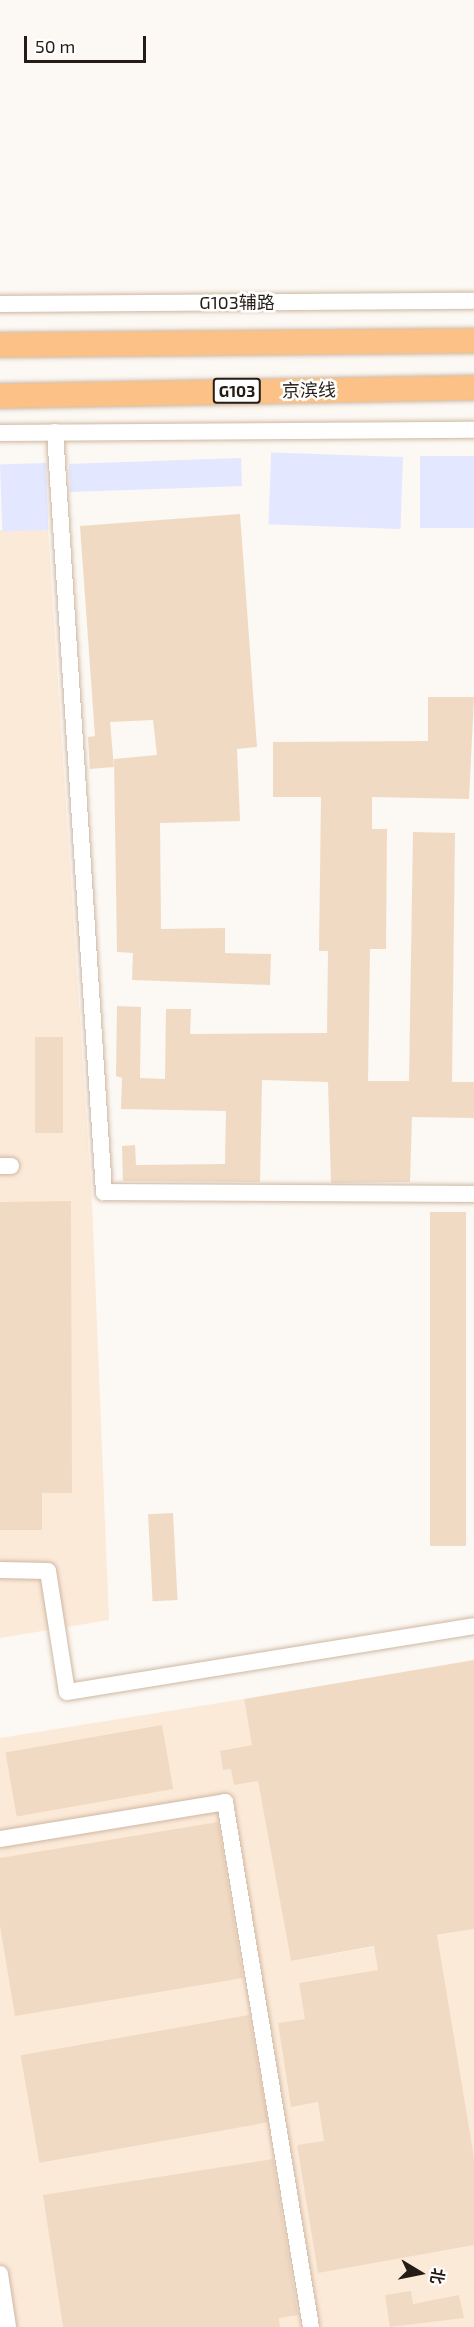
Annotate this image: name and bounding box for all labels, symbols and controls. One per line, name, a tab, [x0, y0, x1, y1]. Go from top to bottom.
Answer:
scale bar	[27, 24, 148, 62]
text: 50 m	[35, 35, 75, 57]
street label: G103辅路	[199, 291, 275, 313]
road number: G103	[212, 378, 262, 404]
street label: 京滨线	[282, 379, 336, 401]
north arrow	[390, 2243, 450, 2303]
text: 北	[427, 2267, 449, 2286]

